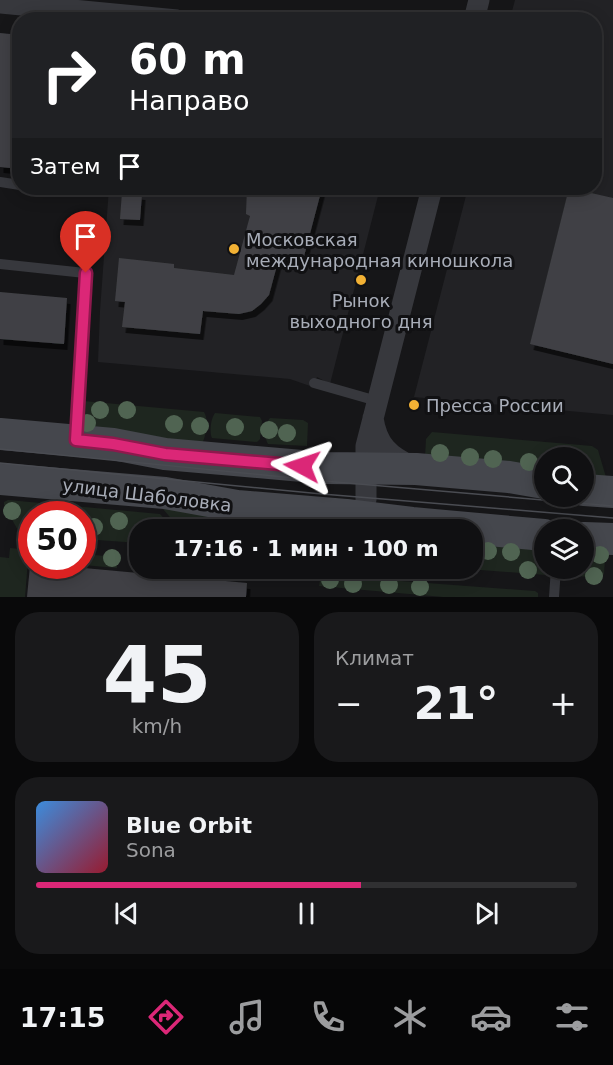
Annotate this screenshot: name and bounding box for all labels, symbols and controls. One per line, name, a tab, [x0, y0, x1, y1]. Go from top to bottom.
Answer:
text: 60 m	[129, 35, 246, 84]
icon: right	[30, 36, 108, 114]
text: Направо	[129, 85, 250, 116]
icon: arrive	[113, 150, 146, 183]
text: Затем	[30, 154, 101, 179]
pin	[60, 211, 111, 273]
icon: arrive	[69, 220, 102, 253]
place label: Московская международная киношкола	[246, 229, 513, 271]
marker: Московская международная киношкола	[227, 242, 241, 256]
marker: Рынок выходного дня	[354, 273, 368, 287]
place label: Рынок выходного дня	[290, 290, 432, 332]
place label: Пресса России	[426, 395, 564, 416]
marker: Пресса России	[407, 398, 421, 412]
position arrow	[270, 434, 334, 498]
map controls	[534, 447, 594, 579]
button: search	[534, 447, 594, 507]
street label: улица Шаболовка	[61, 474, 233, 516]
speed limit sign: 50	[18, 501, 96, 579]
button: layers	[534, 519, 594, 579]
text: 17:16 · 1 мин · 100 m	[173, 536, 439, 561]
text: 45	[103, 630, 211, 720]
text: Климат	[335, 646, 414, 670]
text: 21°	[413, 677, 499, 730]
text: −	[335, 684, 363, 723]
text: +	[549, 684, 577, 723]
text: km/h	[132, 714, 182, 738]
text: Blue Orbit	[126, 813, 252, 838]
text: Sona	[126, 838, 176, 862]
icon: previous	[110, 897, 143, 930]
icon: pause	[290, 897, 323, 930]
icon: next	[470, 897, 503, 930]
icon: directions	[145, 996, 187, 1038]
icon: music	[226, 996, 268, 1038]
icon: phone	[307, 996, 349, 1038]
icon: climate	[389, 996, 431, 1038]
icon: car	[470, 996, 512, 1038]
icon: filters	[551, 996, 593, 1038]
text: 17:15	[20, 1002, 106, 1033]

